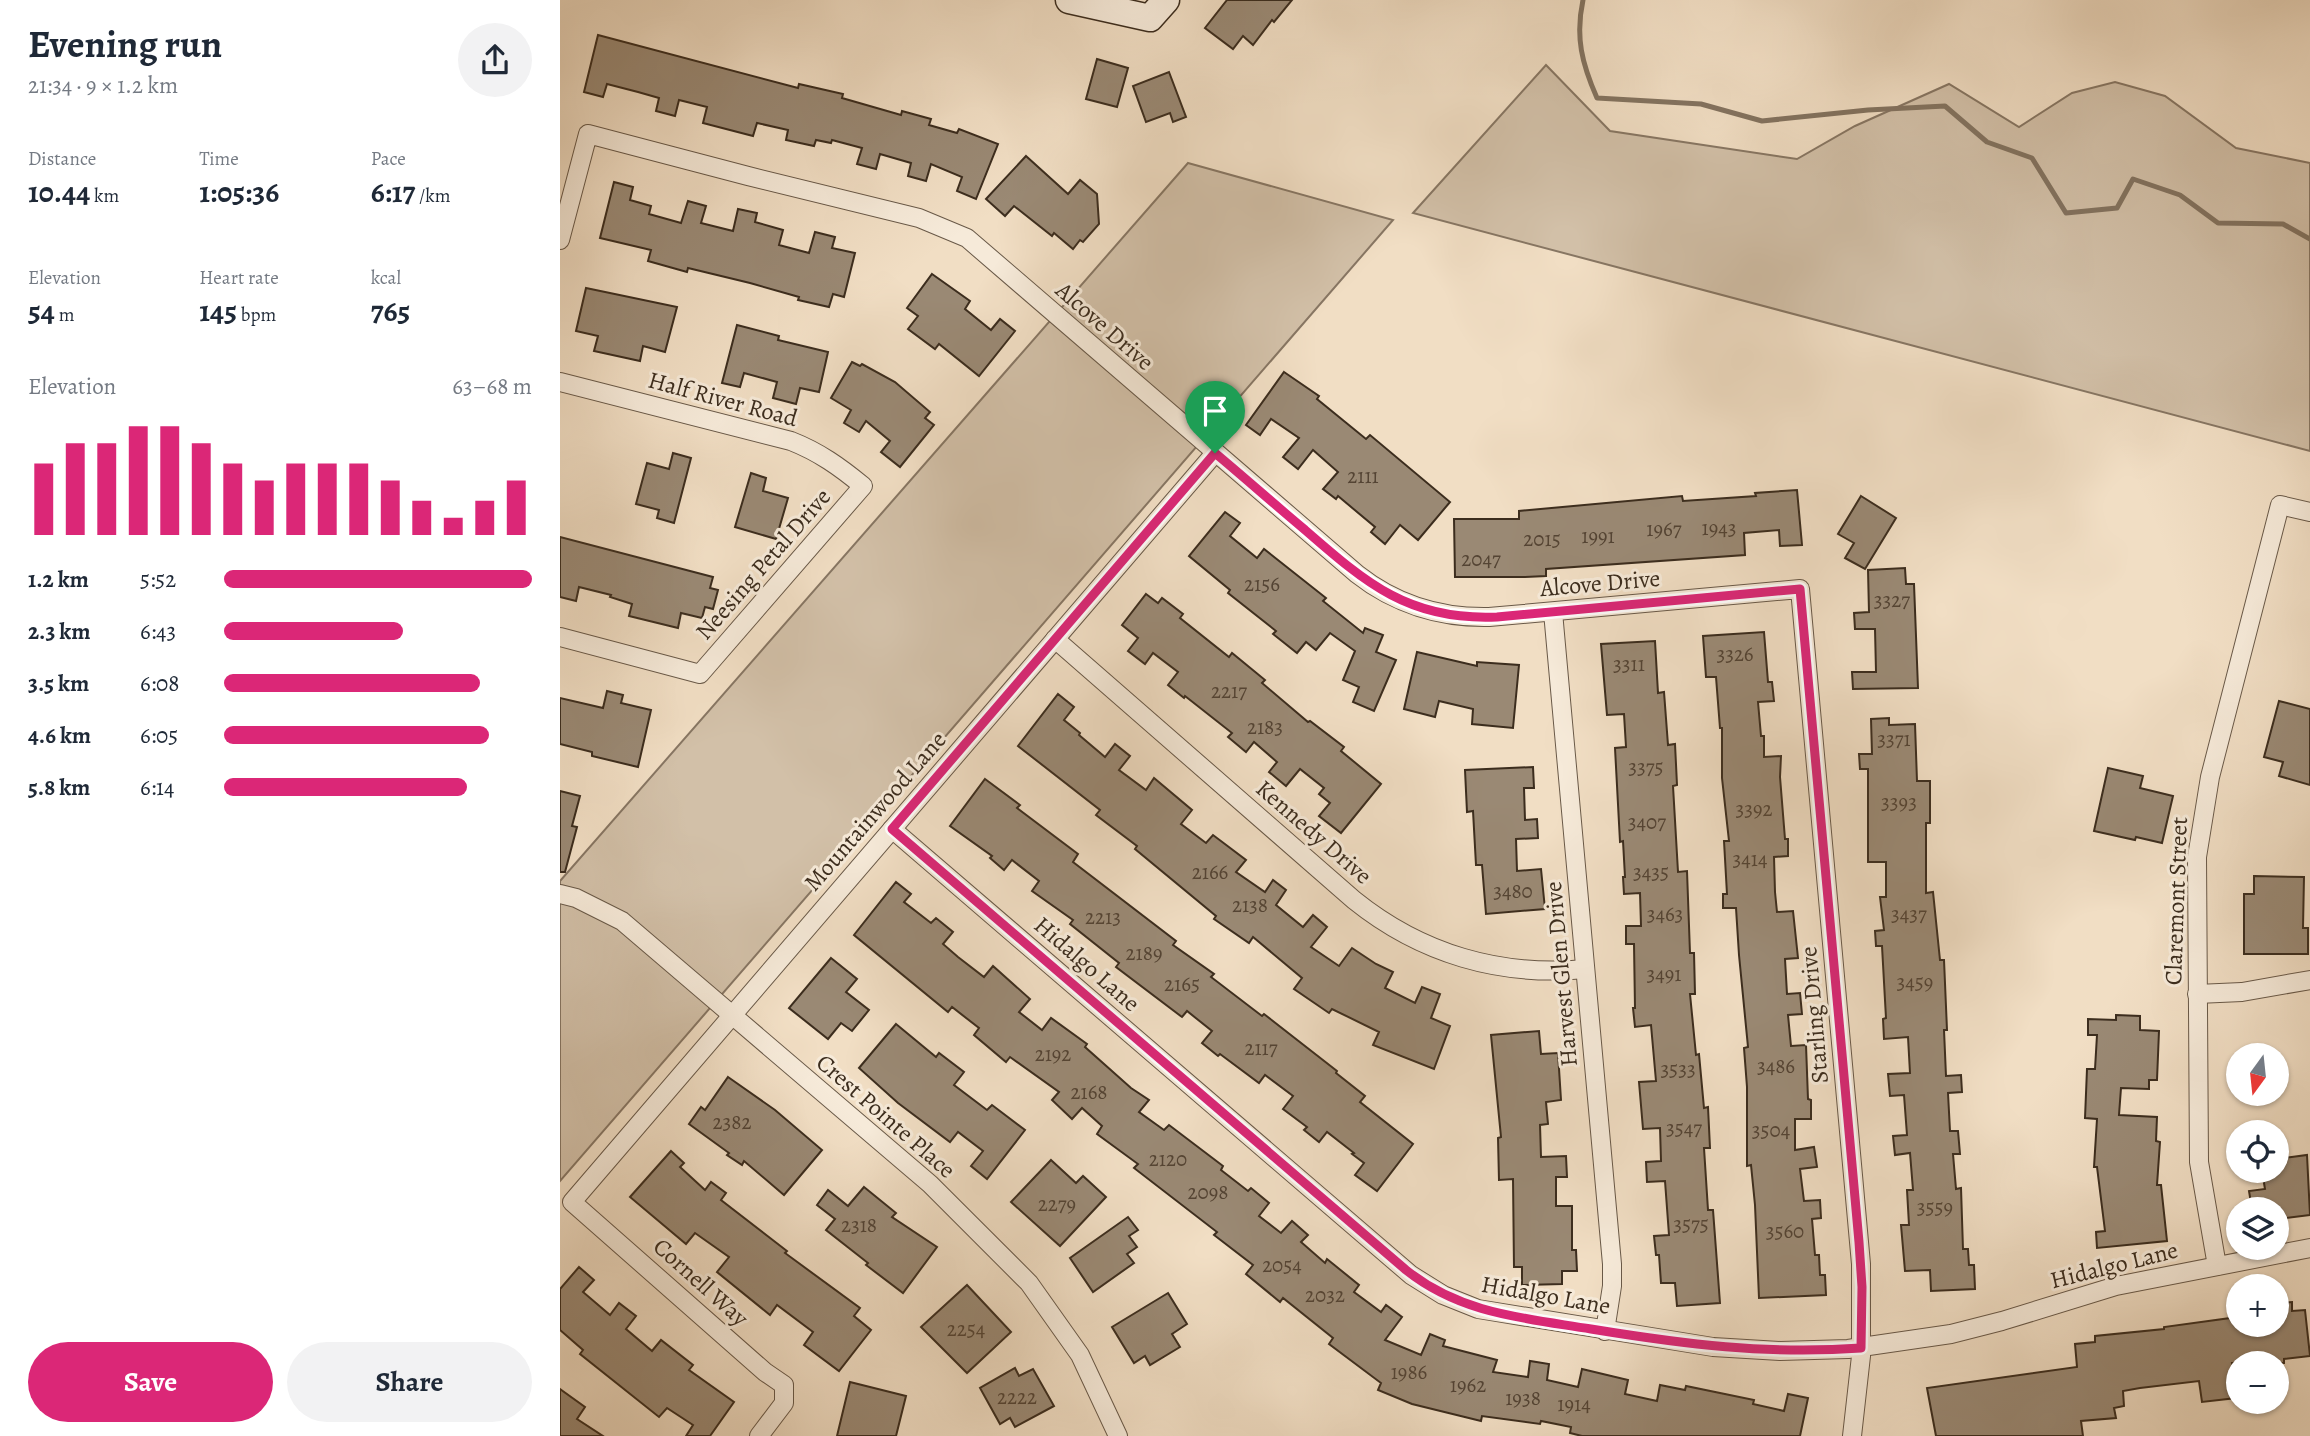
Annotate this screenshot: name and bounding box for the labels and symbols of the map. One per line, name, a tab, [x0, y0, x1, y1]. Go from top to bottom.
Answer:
street label: Alcove Drive	[1048, 274, 1161, 378]
street label: Half River Road	[645, 364, 801, 434]
pin	[1185, 381, 1245, 453]
house number: 2111	[1347, 462, 1379, 490]
street label: Neesing Petal Drive	[688, 481, 838, 647]
house number: 1943	[1702, 514, 1737, 542]
house number: 1967	[1646, 515, 1682, 543]
house number: 1991	[1581, 522, 1615, 550]
house number: 2015	[1523, 525, 1561, 553]
house number: 2047	[1461, 545, 1501, 573]
street label: Alcove Drive	[1538, 562, 1661, 604]
house number: 2156	[1244, 570, 1280, 598]
house number: 3327	[1874, 586, 1910, 614]
house number: 3326	[1716, 640, 1754, 668]
house number: 3311	[1613, 650, 1645, 678]
house number: 2217	[1211, 677, 1247, 705]
house number: 2183	[1247, 713, 1283, 741]
street label: Mountainwood Lane	[797, 724, 953, 898]
house number: 3371	[1877, 725, 1911, 753]
house number: 3375	[1628, 753, 1664, 781]
street label: Kennedy Drive	[1249, 773, 1379, 891]
house number: 3393	[1881, 788, 1917, 816]
house number: 3392	[1735, 795, 1773, 823]
house number: 3407	[1628, 808, 1666, 836]
street label: Claremont Street	[2157, 816, 2195, 986]
house number: 3414	[1733, 845, 1767, 873]
house number: 2166	[1192, 858, 1229, 886]
house number: 3435	[1633, 858, 1669, 886]
house number: 3480	[1493, 877, 1533, 905]
street label: Harvest Glen Drive	[1537, 880, 1585, 1068]
house number: 2138	[1232, 891, 1268, 919]
house number: 3463	[1647, 900, 1683, 928]
house number: 3437	[1891, 900, 1927, 928]
house number: 2213	[1085, 903, 1121, 931]
street label: Hidalgo Lane	[1027, 909, 1147, 1019]
house number: 2189	[1126, 939, 1162, 967]
street label: Starling Drive	[1792, 945, 1836, 1085]
house number: 3491	[1647, 960, 1682, 988]
house number: 3459	[1897, 968, 1933, 996]
house number: 2165	[1164, 970, 1200, 998]
house number: 2117	[1244, 1034, 1278, 1062]
house number: 2192	[1035, 1040, 1071, 1068]
north arrow	[2226, 1043, 2289, 1106]
street label: Crest Pointe Place	[810, 1047, 962, 1185]
house number: 3486	[1757, 1052, 1795, 1080]
house number: 3533	[1660, 1055, 1696, 1083]
house number: 2168	[1070, 1078, 1108, 1106]
house number: 2382	[713, 1108, 751, 1136]
house number: 3547	[1666, 1114, 1702, 1142]
house number: 3504	[1752, 1116, 1790, 1144]
house number: 2120	[1149, 1145, 1187, 1173]
house number: 2098	[1188, 1178, 1228, 1206]
house number: 2279	[1038, 1190, 1076, 1218]
house number: 3559	[1917, 1193, 1953, 1221]
house number: 3575	[1673, 1210, 1709, 1238]
house number: 2318	[841, 1211, 877, 1239]
house number: 3560	[1766, 1217, 1804, 1245]
street label: Cornell Way	[646, 1231, 756, 1334]
street label: Hidalgo Lane	[2047, 1234, 2181, 1296]
house number: 2054	[1262, 1251, 1302, 1279]
street label: Hidalgo Lane	[1479, 1268, 1613, 1322]
house number: 2032	[1305, 1281, 1345, 1309]
house number: 2254	[947, 1315, 985, 1343]
house number: 1986	[1391, 1358, 1428, 1386]
house number: 1962	[1450, 1371, 1486, 1399]
house number: 2222	[997, 1383, 1037, 1411]
house number: 1938	[1505, 1384, 1541, 1412]
house number: 1914	[1557, 1390, 1591, 1418]

